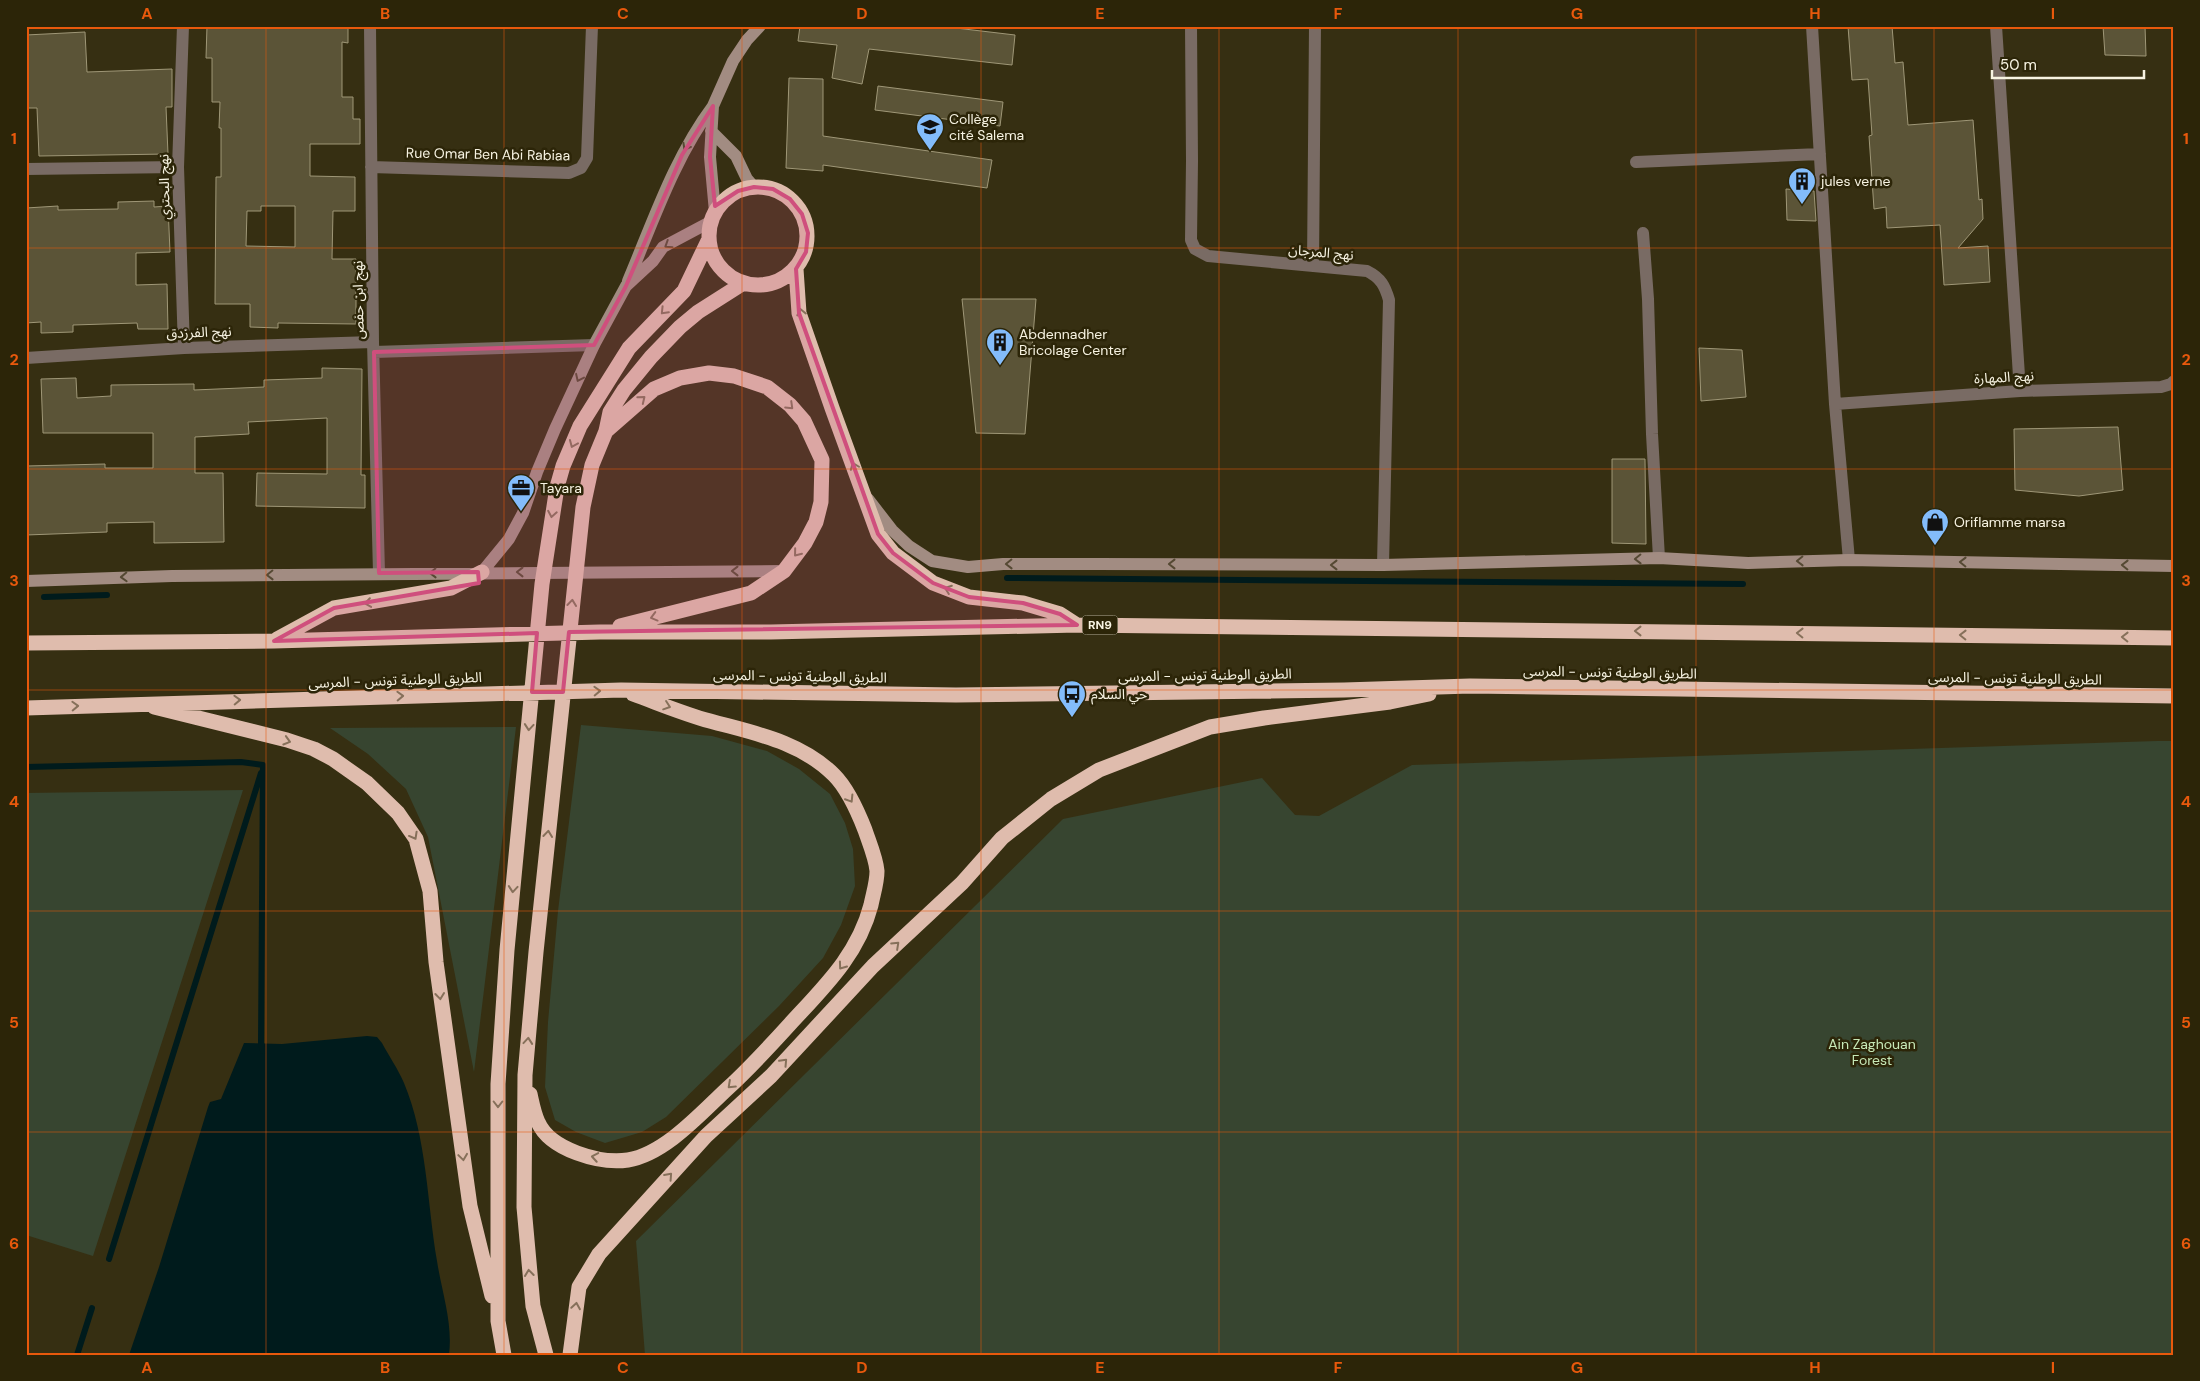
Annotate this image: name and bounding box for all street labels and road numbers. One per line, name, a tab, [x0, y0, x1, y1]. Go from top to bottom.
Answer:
street label: Rue Omar Ben Abi Rabiaa	[406, 144, 570, 164]
street label: نهج البحتري	[154, 154, 176, 220]
street label: نهج المرجان	[1287, 240, 1355, 266]
street label: نهج ابن حفص	[348, 260, 370, 340]
street label: نهج الفرزدق	[166, 322, 232, 344]
street label: نهج المهارة	[1973, 366, 2035, 390]
road number: RN9	[1082, 616, 1118, 634]
street label: الطريق الوطنية تونس - المرسى	[1523, 661, 1697, 684]
street label: الطريق الوطنية تونس - المرسى	[1118, 664, 1292, 687]
street label: الطريق الوطنية تونس - المرسى	[713, 665, 887, 688]
street label: الطريق الوطنية تونس - المرسى	[1928, 667, 2102, 690]
street label: الطريق الوطنية تونس - المرسى	[308, 668, 482, 693]

